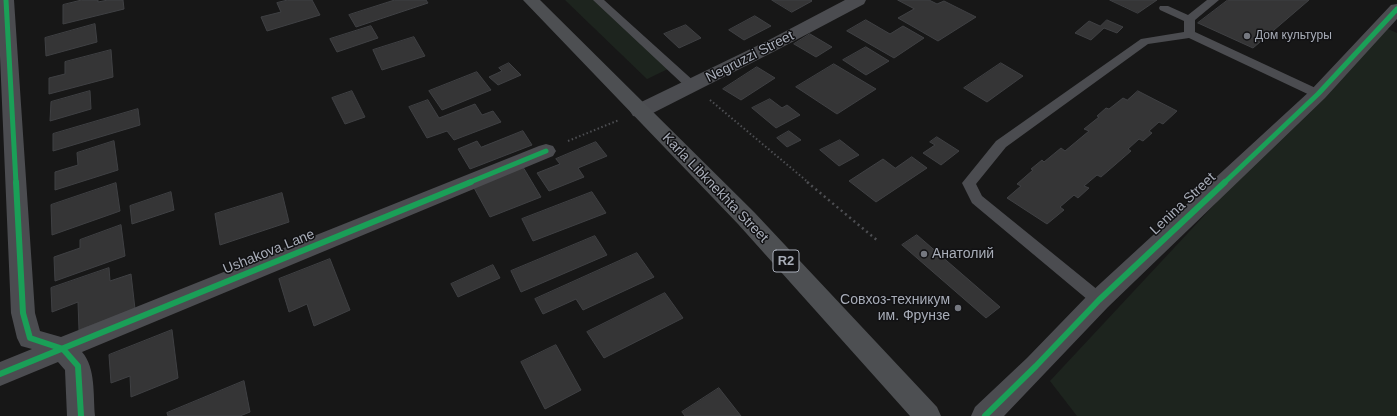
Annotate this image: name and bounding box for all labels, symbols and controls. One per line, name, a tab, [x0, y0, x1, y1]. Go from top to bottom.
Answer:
street label: Negruzzi Street	[703, 28, 797, 86]
place label: Дом культуры	[1255, 29, 1332, 43]
marker: Дом культуры	[1242, 31, 1252, 41]
street label: Karla Libknekhta Street	[658, 130, 772, 246]
street label: Lenina Street	[1147, 169, 1219, 239]
street label: Ushakova Lane	[221, 226, 317, 278]
place label: Анатолий	[932, 246, 994, 262]
marker: Анатолий	[919, 249, 929, 259]
road number: R2	[773, 250, 799, 272]
place label: Совхоз-техникум им. Фрунзе	[840, 292, 950, 324]
marker: Совхоз-техникум им. Фрунзе	[953, 303, 963, 313]

